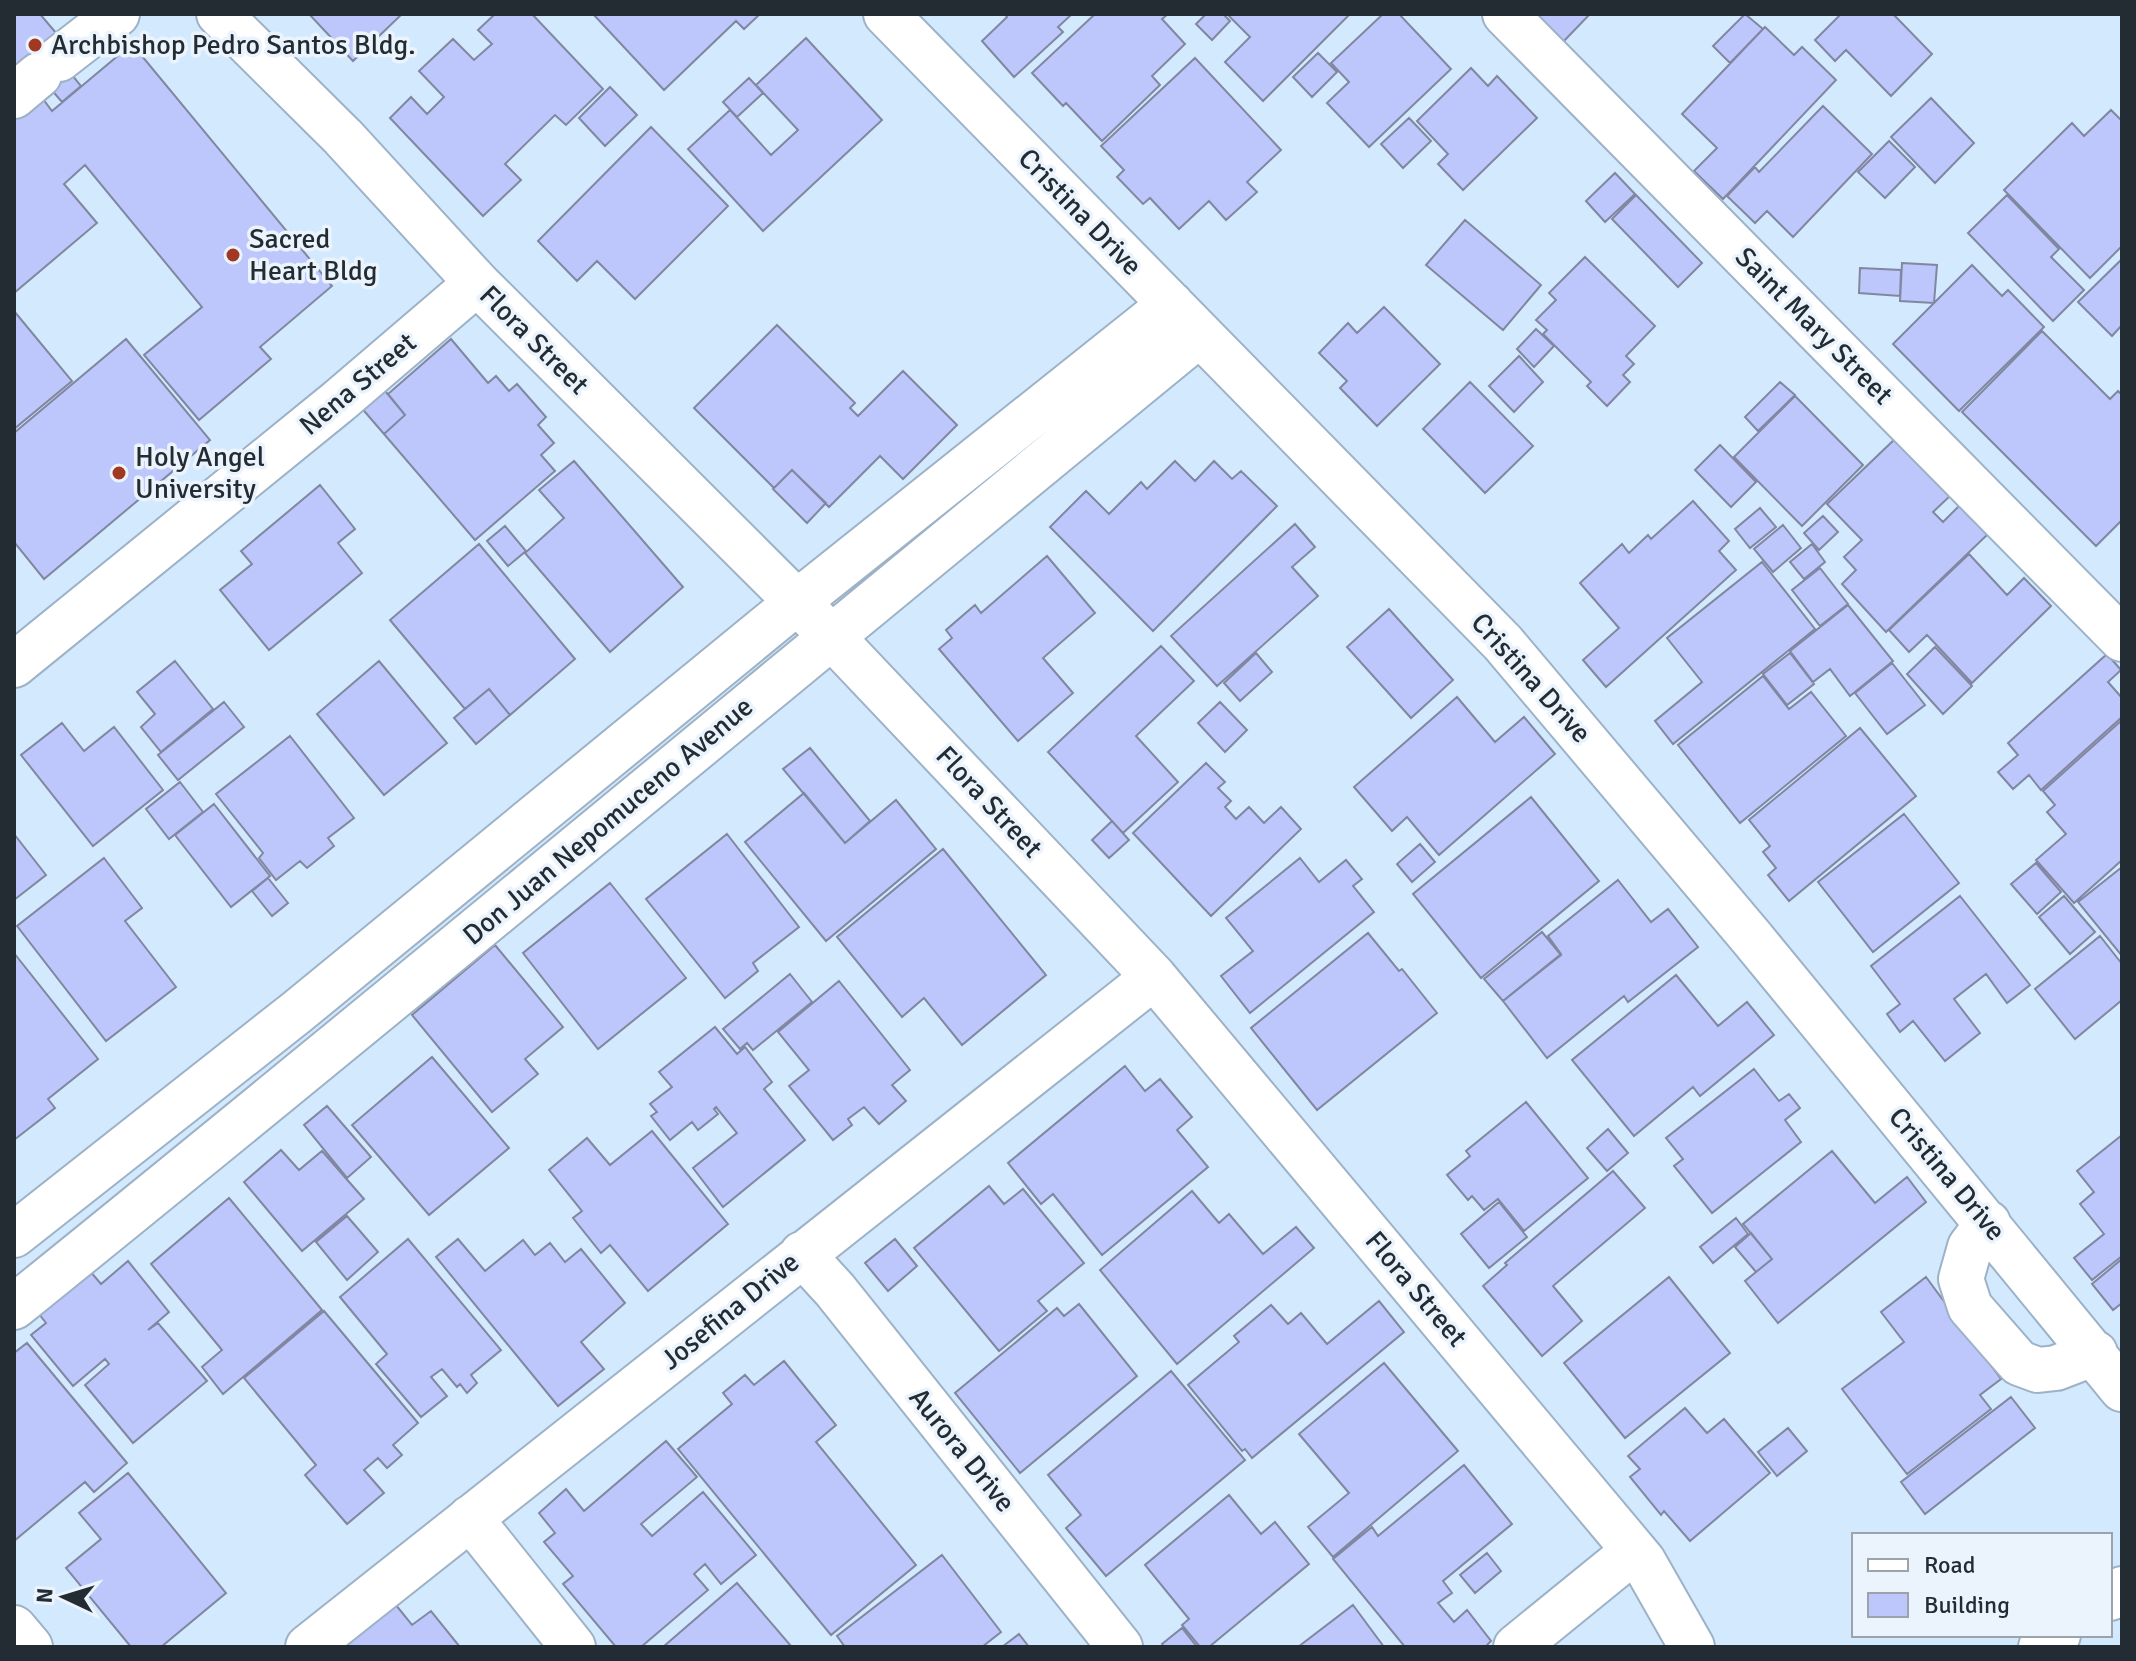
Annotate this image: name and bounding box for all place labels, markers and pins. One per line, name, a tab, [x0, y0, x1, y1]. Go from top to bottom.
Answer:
place label: Archbishop Pedro Santos Bldg.	[51, 28, 416, 62]
marker: Archbishop Pedro Santos Bldg.	[26, 36, 44, 54]
place label: Sacred Heart Bldg	[249, 222, 378, 288]
marker: Sacred Heart Bldg	[224, 246, 242, 264]
place label: Holy Angel University	[135, 440, 265, 506]
marker: Holy Angel University	[110, 464, 128, 482]

